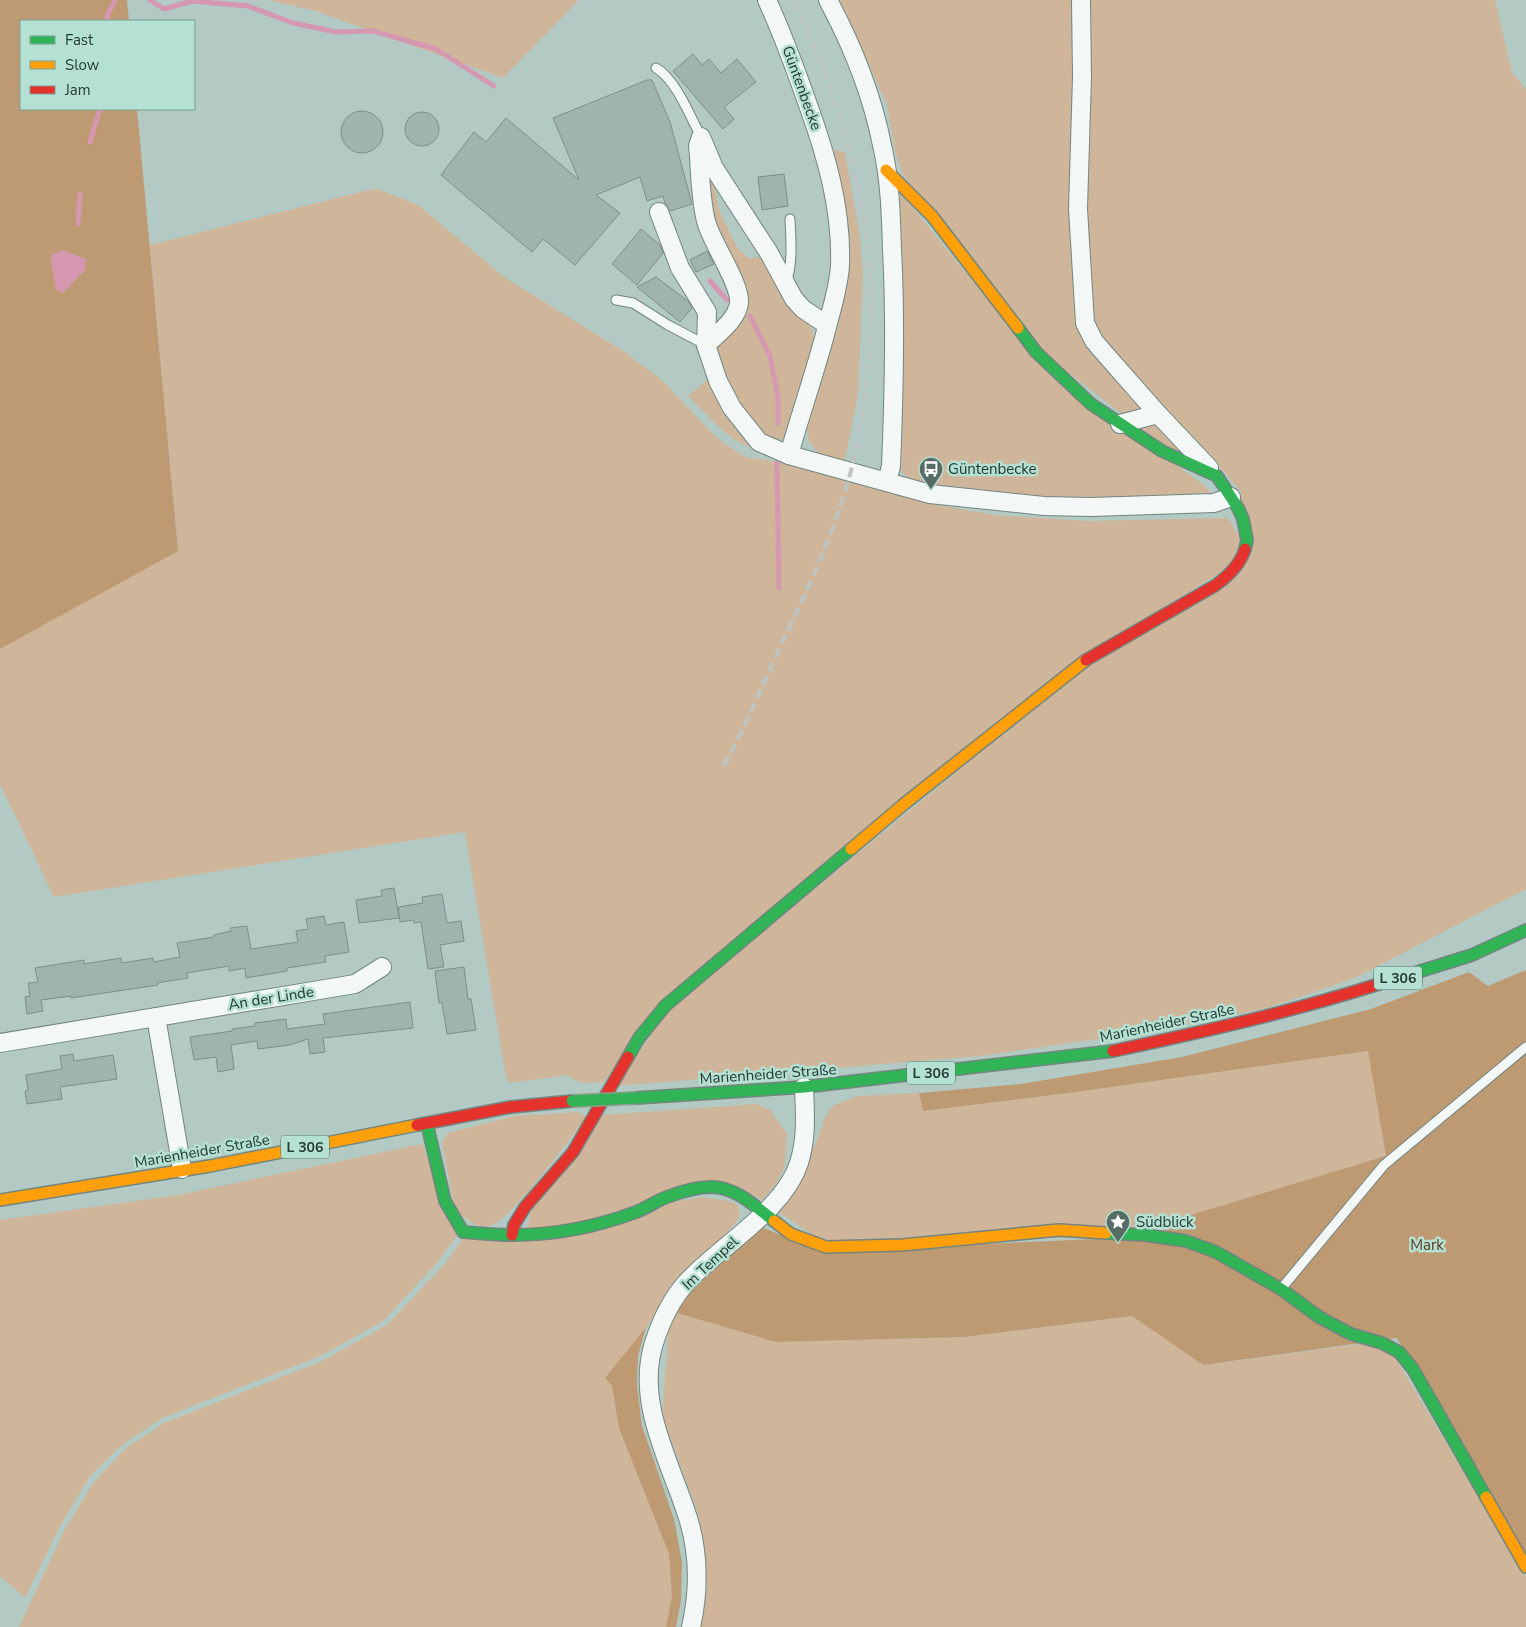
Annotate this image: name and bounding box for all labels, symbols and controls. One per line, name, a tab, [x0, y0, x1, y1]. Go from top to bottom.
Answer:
legend	[20, 20, 195, 110]
text: Fast	[65, 30, 94, 50]
street label: Güntenbecke	[777, 43, 827, 133]
text: Slow	[65, 55, 100, 75]
text: Jam	[64, 80, 91, 100]
bus stop icon: Güntenbecke	[918, 456, 944, 490]
place label: Güntenbecke	[948, 459, 1036, 479]
road number: L 306	[1374, 966, 1422, 990]
street label: An der Linde	[227, 981, 315, 1015]
street label: Marienheider Straße	[1098, 999, 1236, 1047]
street label: Marienheider Straße	[699, 1059, 837, 1089]
road number: L 306	[907, 1062, 955, 1084]
street label: Marienheider Straße	[133, 1129, 271, 1173]
road number: L 306	[281, 1136, 329, 1158]
place icon: Südblick	[1105, 1209, 1131, 1243]
place label: Südblick	[1136, 1212, 1194, 1232]
street label: Im Tempel	[677, 1231, 743, 1294]
park label: Mark	[1410, 1235, 1444, 1255]

